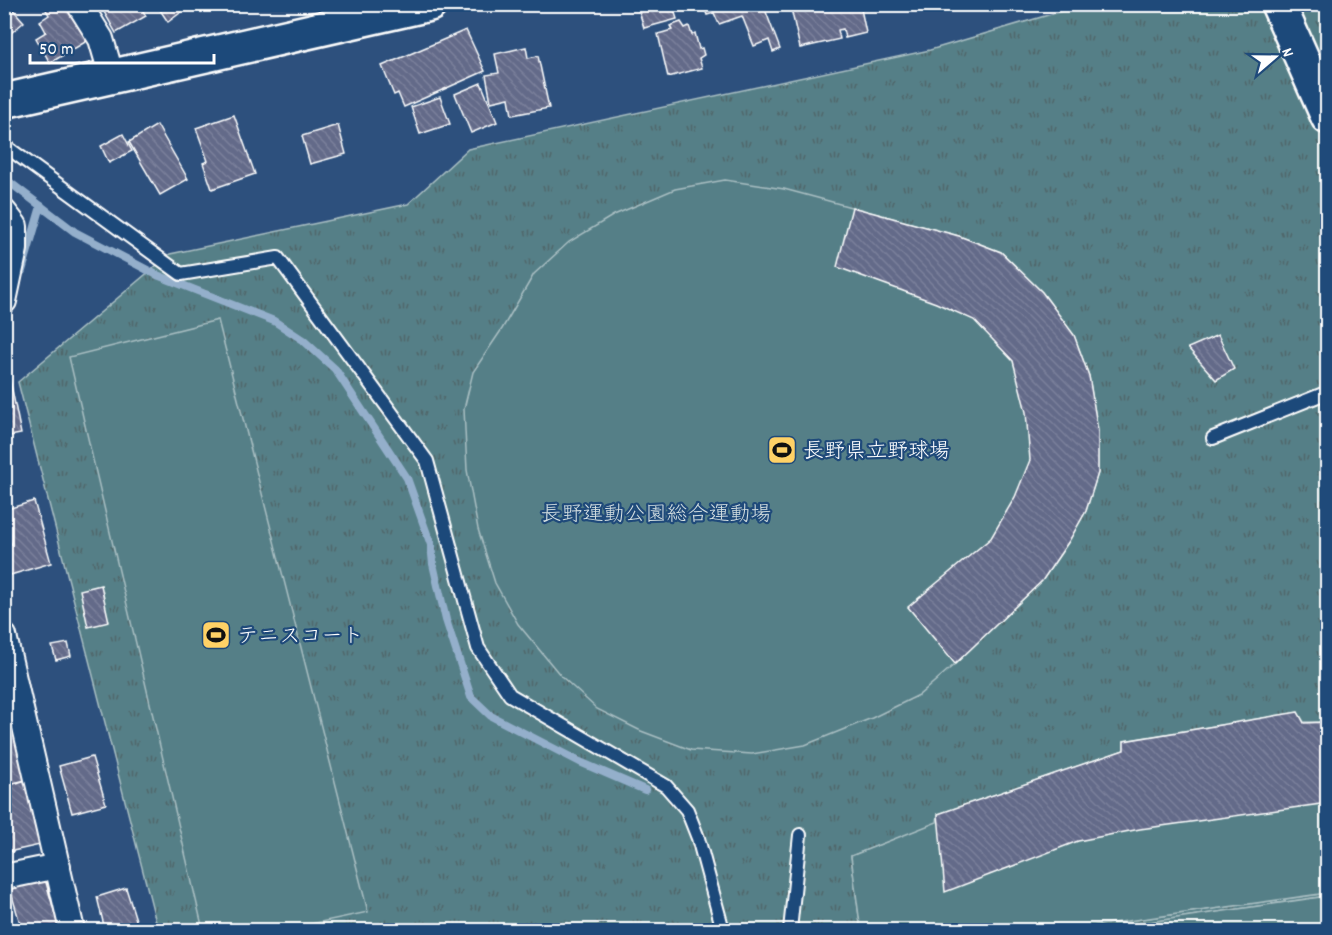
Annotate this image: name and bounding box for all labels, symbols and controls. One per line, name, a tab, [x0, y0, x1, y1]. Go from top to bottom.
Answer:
scale bar	[30, 27, 214, 65]
north arrow	[1245, 27, 1305, 87]
text: 50 m	[39, 38, 74, 63]
text: N	[1275, 45, 1299, 60]
sports icon: 長野県立野球場	[766, 434, 798, 466]
place label: 長野県立野球場	[803, 438, 950, 468]
park label: 長野運動公園総合運動場	[541, 501, 772, 531]
sports icon: テニスコート	[200, 619, 232, 651]
place label: テニスコート	[237, 623, 363, 653]

